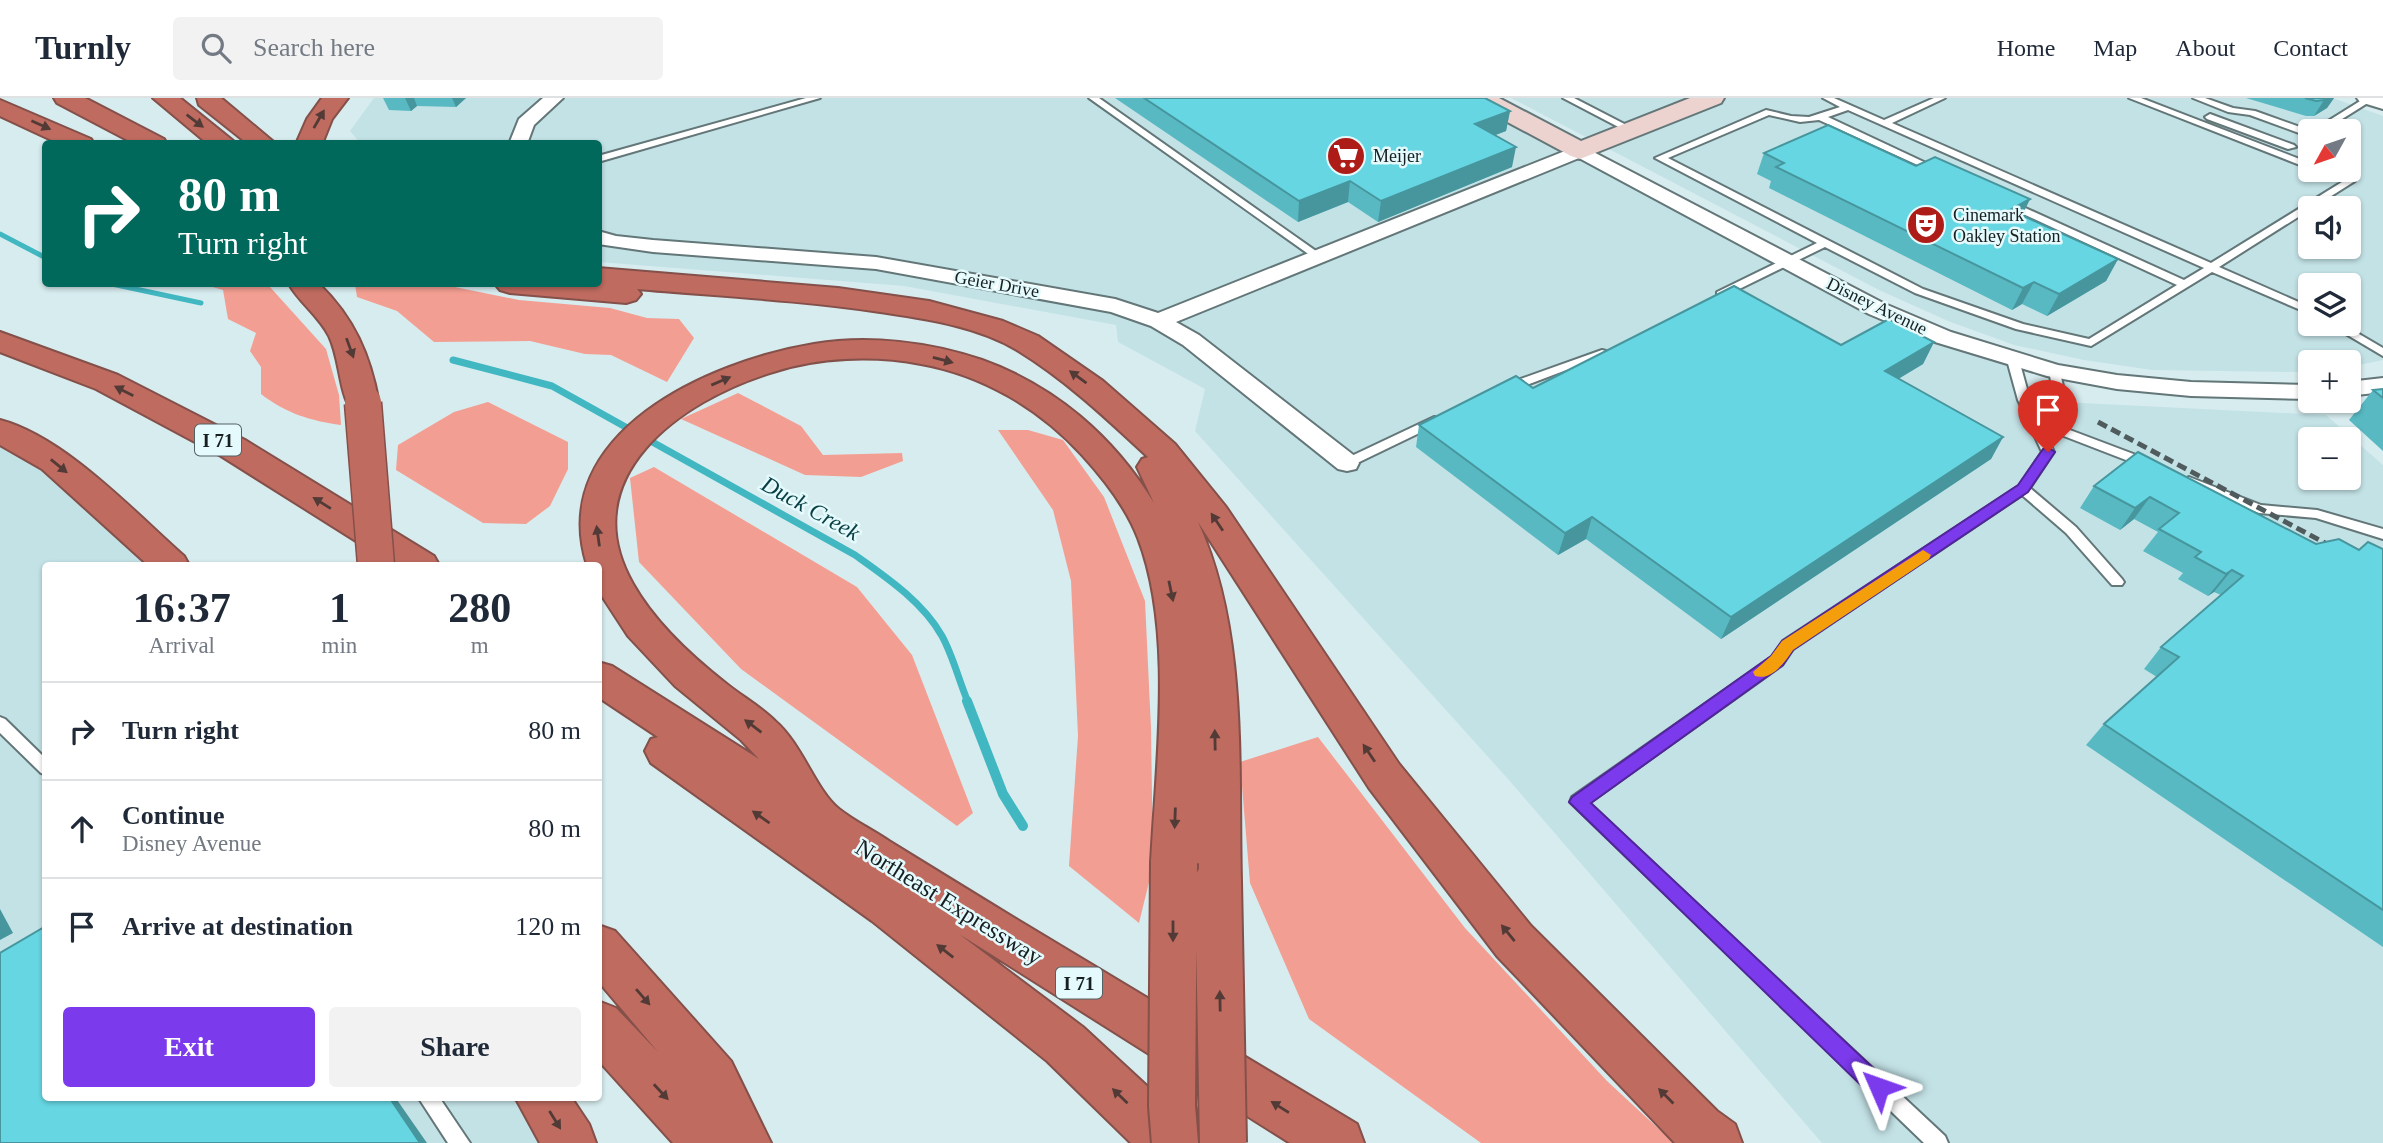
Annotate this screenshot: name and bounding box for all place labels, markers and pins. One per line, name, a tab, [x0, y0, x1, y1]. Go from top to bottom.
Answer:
supermarket icon: Meijer	[1325, 135, 1367, 177]
place label: Meijer	[1373, 146, 1421, 166]
theatre icon: Cinemark Oakley Station	[1905, 204, 1947, 246]
place label: Cinemark Oakley Station	[1953, 205, 2060, 246]
pin	[2018, 380, 2078, 452]

